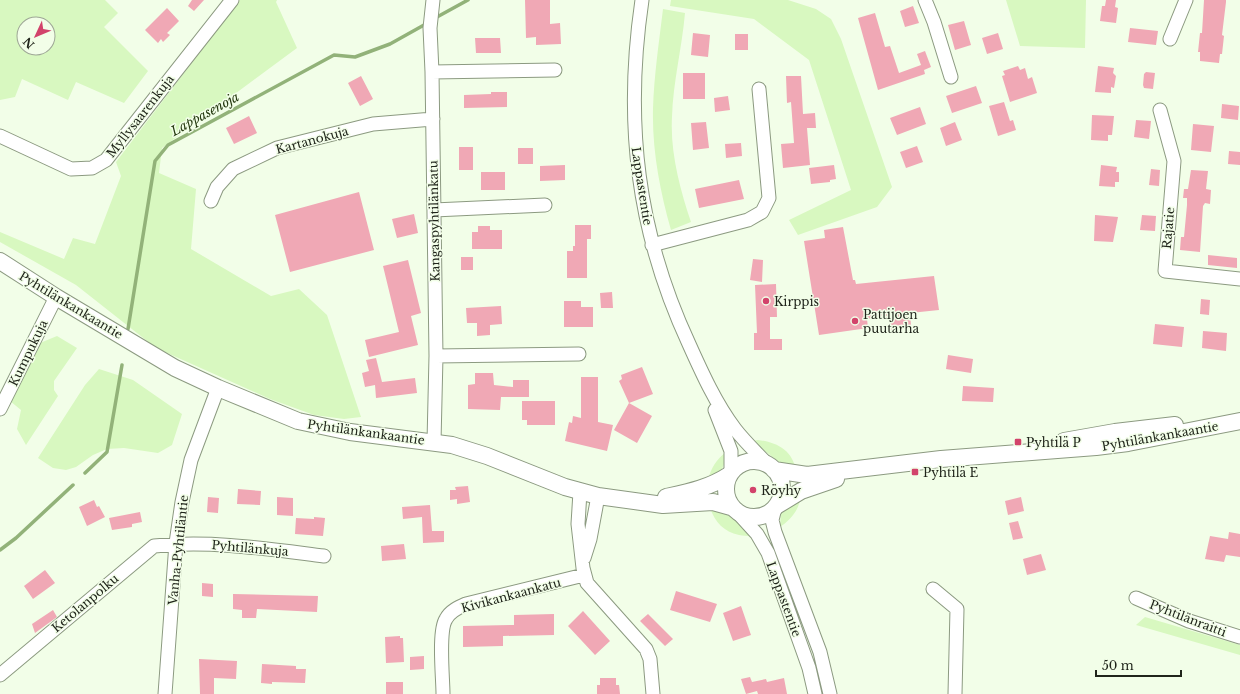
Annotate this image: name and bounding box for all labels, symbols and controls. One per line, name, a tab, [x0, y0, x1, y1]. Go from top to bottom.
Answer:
north arrow	[16, 16, 56, 56]
text: N	[20, 34, 37, 52]
street label: Myllysaarenkuja	[103, 71, 177, 160]
water label: Lappasenoja	[167, 88, 242, 140]
street label: Kartanokuja	[274, 123, 350, 157]
street label: Lappastentie	[628, 146, 656, 226]
street label: Kangaspyhtilänkatu	[425, 160, 443, 282]
street label: Rajatie	[1159, 206, 1177, 250]
street label: Pyhtilänkankaantie	[16, 268, 126, 342]
place label: Kirppis	[774, 294, 819, 309]
marker: Kirppis	[761, 296, 771, 306]
place label: Pattijoen puutarha	[863, 307, 919, 336]
marker: Pattijoen puutarha	[850, 316, 860, 326]
street label: Kumpukuja	[5, 317, 51, 389]
street label: Pyhtilänkankaantie	[306, 416, 426, 448]
street label: Pyhtilänkankaantie	[1100, 418, 1220, 454]
place label: Pyhtilä P	[1026, 435, 1081, 450]
marker: Pyhtilä P	[1013, 437, 1023, 447]
place label: Pyhtilä E	[923, 465, 979, 480]
marker: Pyhtilä E	[910, 467, 920, 477]
place label: Röyhy	[761, 483, 802, 498]
marker: Röyhy	[748, 485, 758, 495]
street label: Vanha-Pyhtiläntie	[165, 494, 191, 607]
street label: Pyhtilänkuja	[211, 537, 289, 559]
street label: Lappastentie	[763, 559, 805, 639]
street label: Ketolanpolku	[49, 571, 121, 635]
street label: Kivikankaankatu	[459, 574, 563, 616]
street label: Pyhtilänraitti	[1147, 596, 1229, 640]
scale bar	[1096, 652, 1181, 678]
text: 50 m	[1102, 658, 1134, 673]

